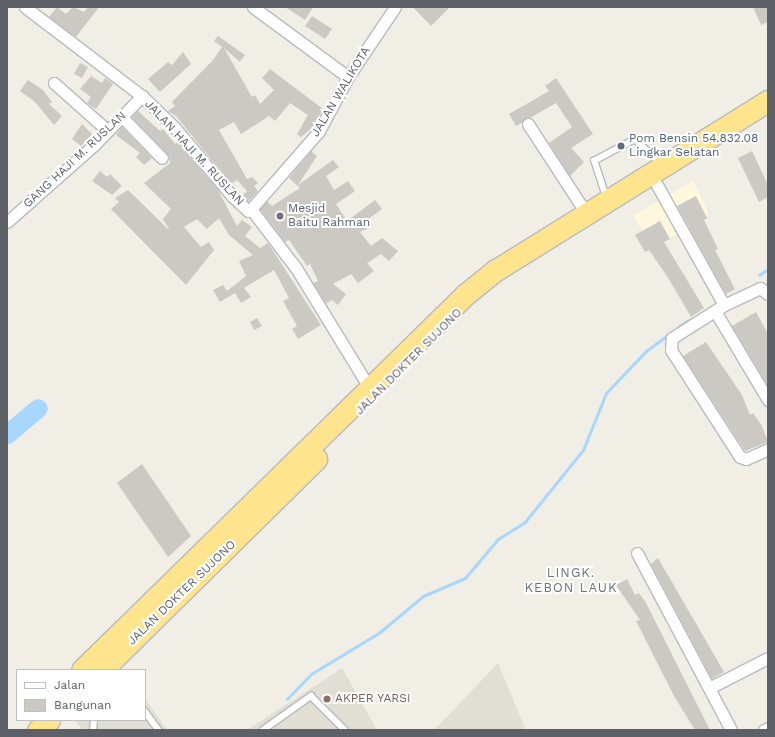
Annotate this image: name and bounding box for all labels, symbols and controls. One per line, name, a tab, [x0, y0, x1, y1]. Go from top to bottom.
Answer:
street label: JALAN WALIKOTA	[308, 44, 374, 140]
street label: JALAN HAJI M. RUSLAN	[141, 97, 247, 209]
street label: GANG HAJI M. RUSLAN	[21, 109, 129, 211]
place label: Pom Bensin 54.832.08 Lingkar Selatan	[629, 132, 758, 160]
marker: Pom Bensin 54.832.08 Lingkar Selatan	[616, 141, 626, 151]
place label: Mesjid Baitu Rahman	[288, 202, 370, 230]
marker: Mesjid Baitu Rahman	[275, 211, 285, 221]
street label: JALAN DOKTER SUJONO	[353, 306, 465, 418]
street label: JALAN DOKTER SUJONO	[125, 538, 239, 648]
district label: LINGK. KEBON LAUK	[525, 566, 617, 597]
legend	[16, 669, 146, 721]
text: Jalan	[54, 678, 85, 692]
place label: AKPER YARSI	[335, 692, 411, 706]
marker: AKPER YARSI	[322, 694, 332, 704]
text: Bangunan	[54, 698, 112, 712]

